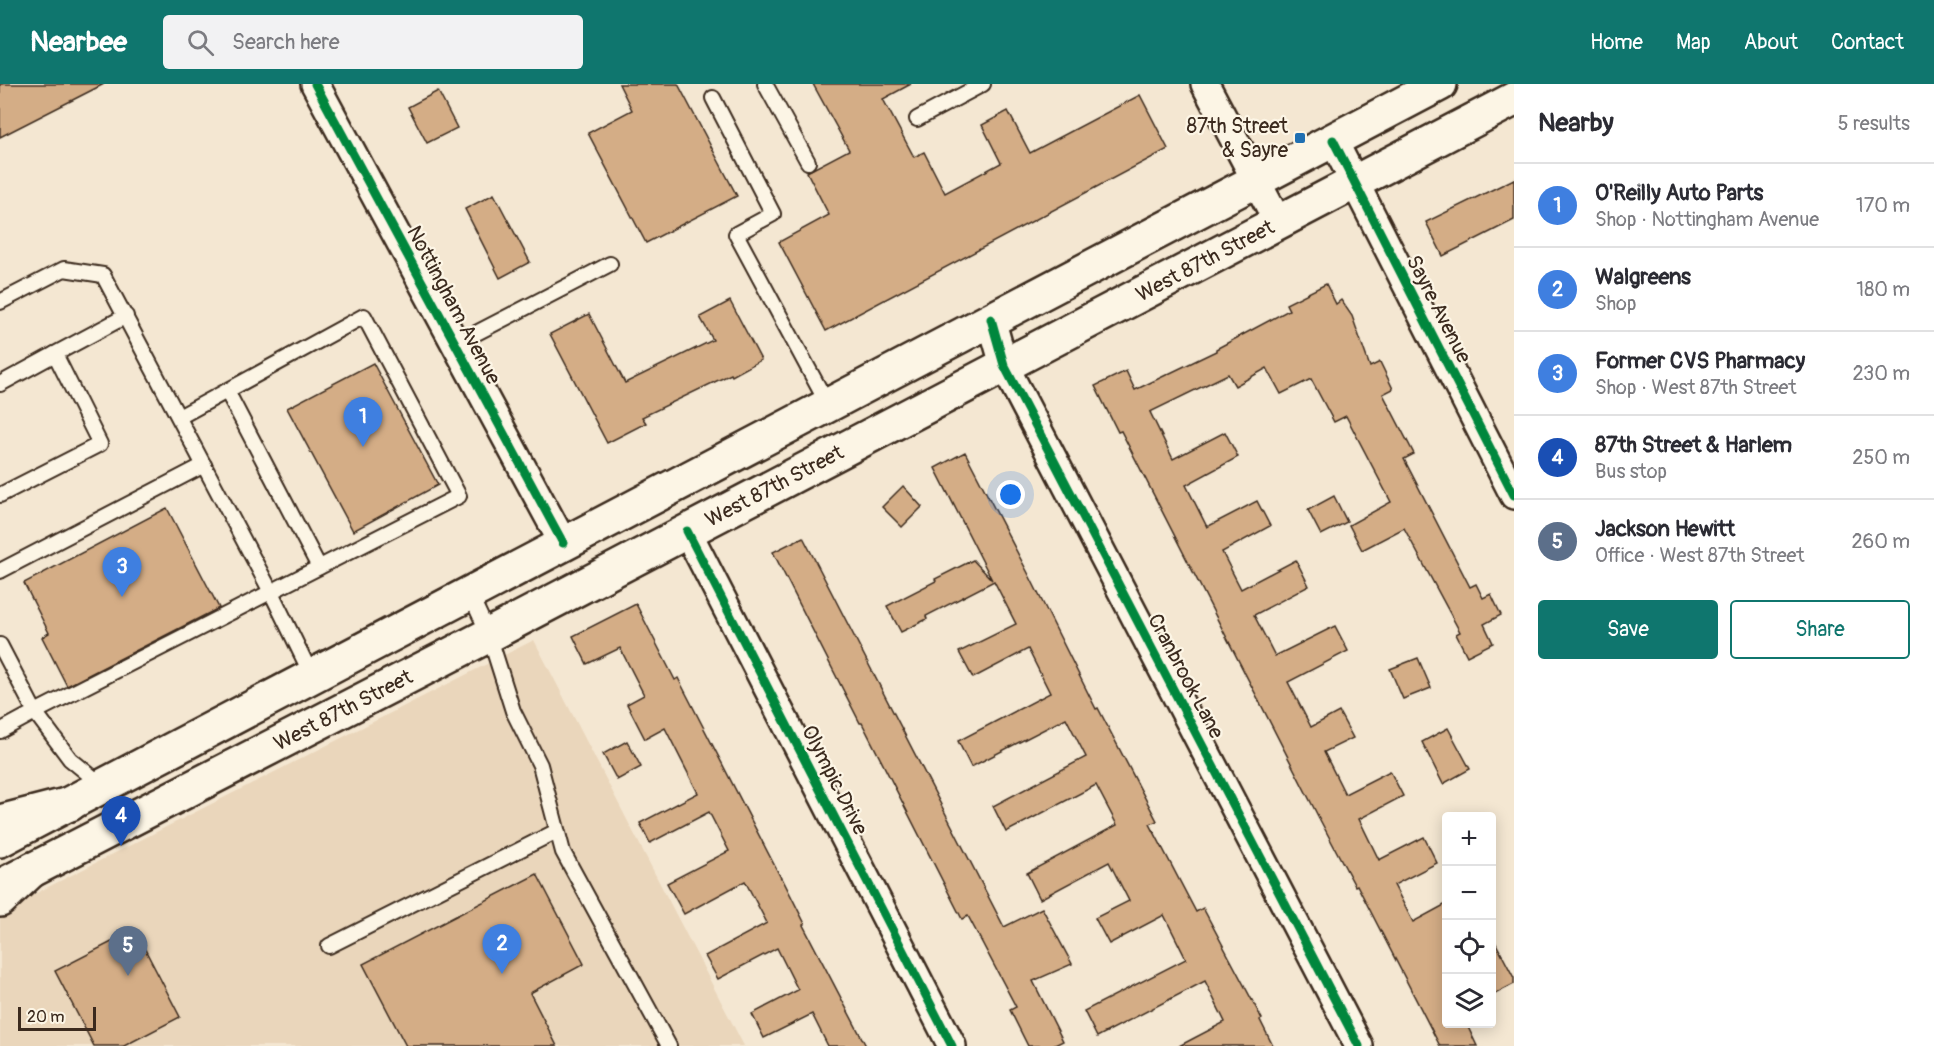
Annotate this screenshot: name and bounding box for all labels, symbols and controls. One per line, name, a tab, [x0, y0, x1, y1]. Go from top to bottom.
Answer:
search box	[163, 15, 583, 69]
text: Nearbee	[30, 25, 127, 60]
icon: search	[184, 26, 217, 59]
text: Search here	[232, 28, 340, 56]
text: Home	[1590, 29, 1643, 56]
text: Map	[1676, 29, 1711, 56]
text: About	[1744, 29, 1798, 56]
text: Contact	[1831, 29, 1904, 56]
text: Nearby	[1538, 107, 1614, 139]
text: 5 results	[1838, 111, 1910, 136]
place label: 87th Street & Sayre	[1186, 113, 1289, 164]
marker: 87th Street & Sayre	[1293, 131, 1307, 145]
text: O'Reilly Auto Parts	[1595, 179, 1763, 207]
text: 1	[1554, 193, 1561, 218]
text: 170 m	[1856, 193, 1910, 218]
text: Shop · Nottingham Avenue	[1595, 207, 1819, 232]
street label: West 87th Street	[1131, 214, 1279, 308]
street label: Nottingham Avenue	[400, 221, 507, 390]
street label: Sayre Avenue	[1400, 251, 1478, 368]
text: Walgreens	[1595, 263, 1691, 291]
text: 2	[1552, 277, 1563, 302]
text: 180 m	[1856, 277, 1910, 302]
text: Shop	[1595, 291, 1636, 316]
text: Former CVS Pharmacy	[1595, 347, 1805, 375]
text: 3	[1552, 361, 1563, 386]
text: 230 m	[1853, 361, 1910, 386]
text: Shop · West 87th Street	[1595, 375, 1797, 400]
pin: 1	[344, 398, 382, 447]
text: 87th Street & Harlem	[1595, 431, 1792, 459]
street label: West 87th Street	[701, 439, 849, 534]
text: 4	[1552, 445, 1563, 470]
text: 250 m	[1852, 445, 1910, 470]
text: Bus stop	[1595, 459, 1667, 484]
your location	[996, 480, 1025, 509]
text: Jackson Hewitt	[1595, 515, 1735, 543]
text: 5	[1552, 529, 1563, 554]
text: 260 m	[1851, 529, 1910, 554]
text: Office · West 87th Street	[1595, 543, 1804, 568]
pin: 3	[102, 548, 142, 597]
button: Save	[1538, 600, 1718, 659]
button: Share	[1730, 600, 1910, 659]
street label: Cranbrook Lane	[1141, 609, 1230, 744]
street label: West 87th Street	[269, 663, 418, 757]
street label: Olympic Drive	[795, 721, 874, 840]
pin: 4	[102, 796, 140, 846]
map controls	[1442, 812, 1496, 1028]
button: +	[1442, 812, 1496, 866]
button: −	[1442, 866, 1496, 920]
button: locate	[1442, 920, 1496, 974]
pin: 2	[482, 924, 522, 974]
pin: 5	[108, 926, 148, 976]
button: layers	[1442, 974, 1496, 1028]
scale bar	[18, 1004, 96, 1032]
text: 20 m	[27, 1007, 65, 1027]

